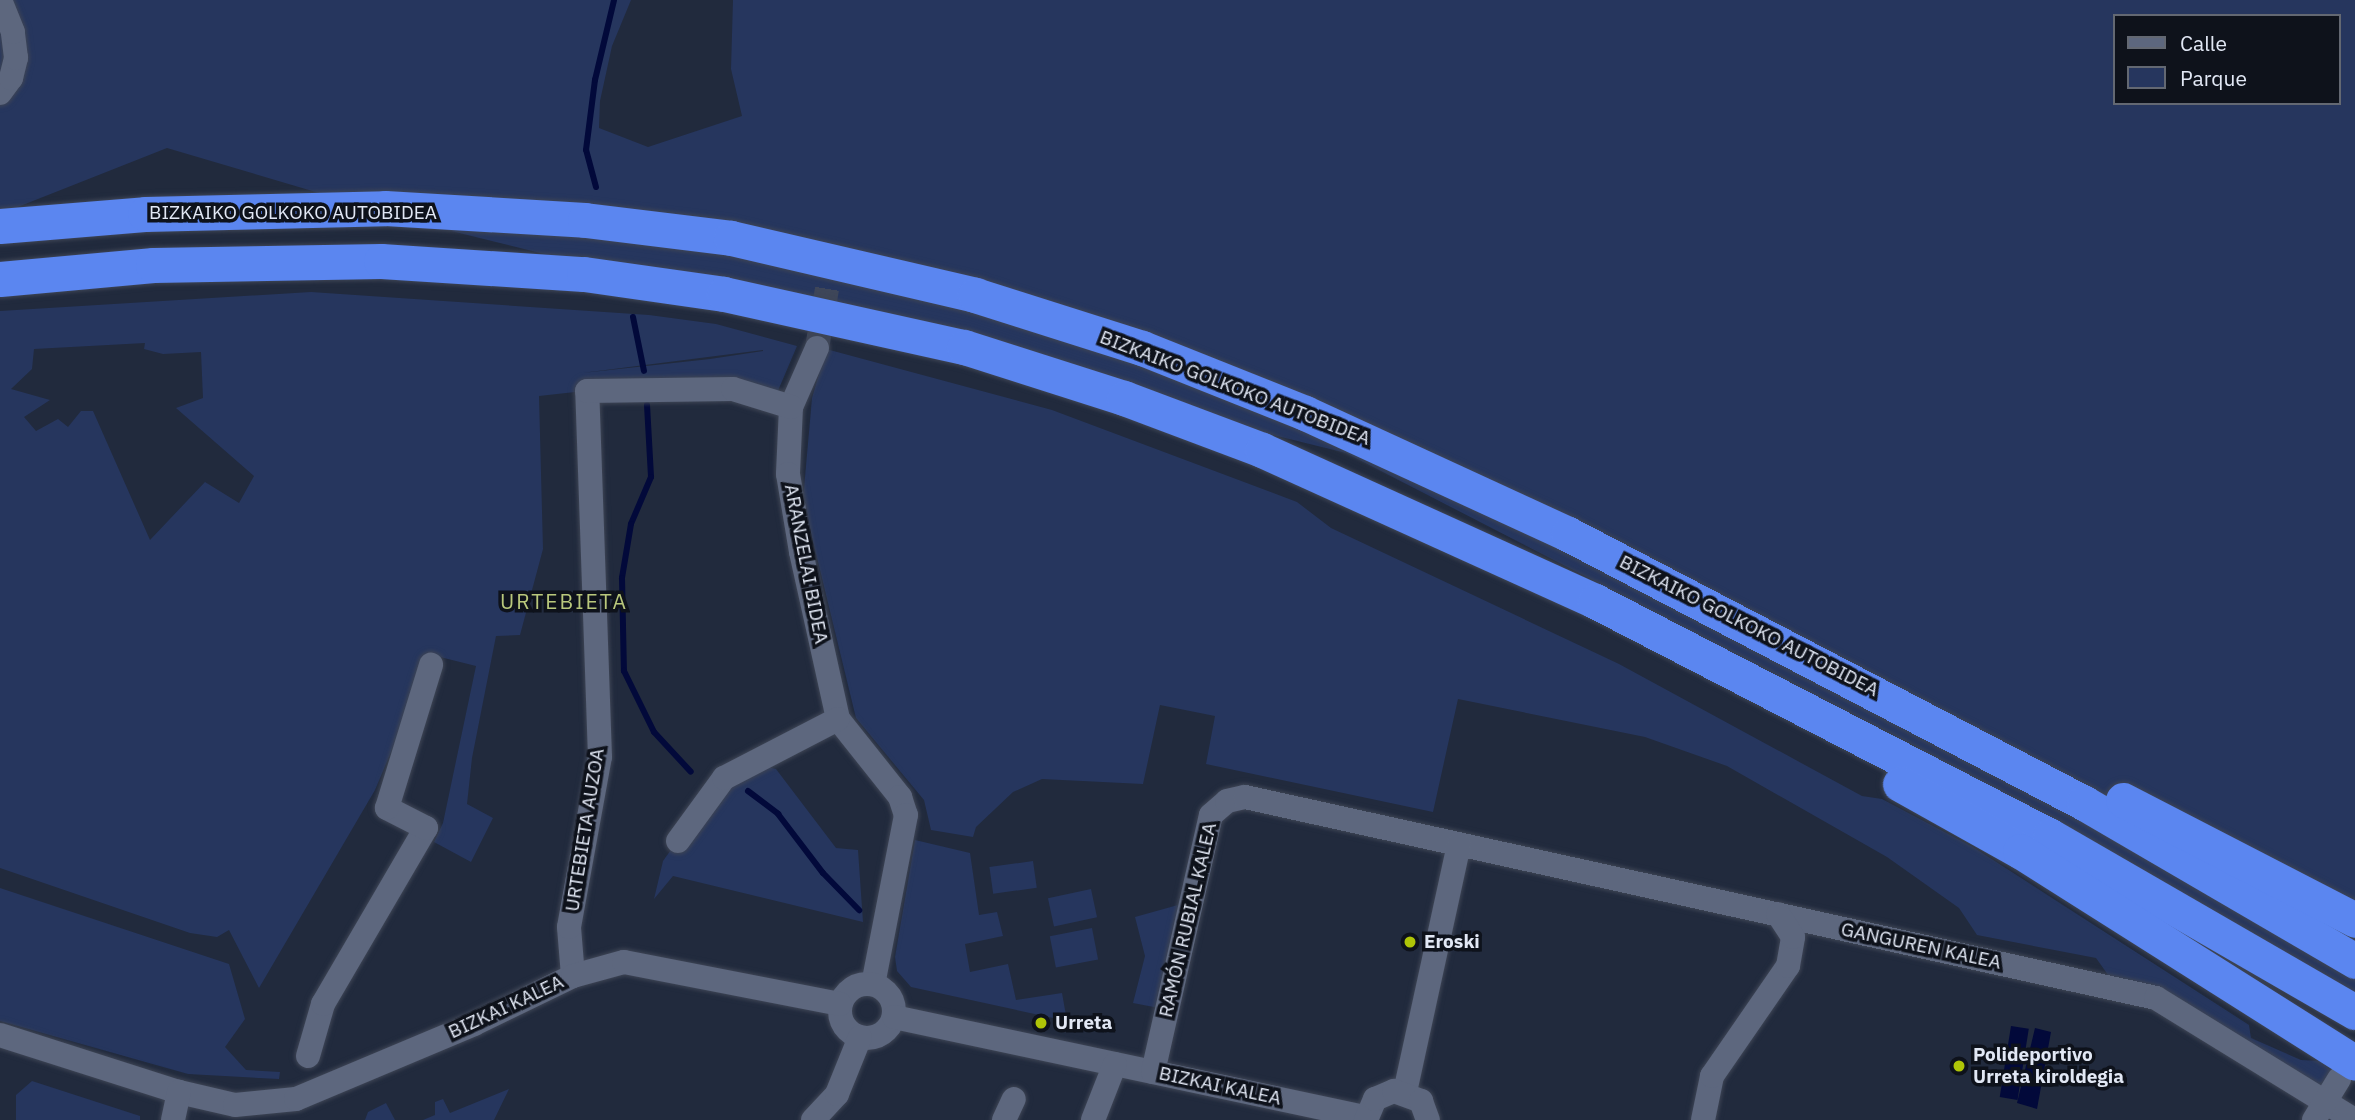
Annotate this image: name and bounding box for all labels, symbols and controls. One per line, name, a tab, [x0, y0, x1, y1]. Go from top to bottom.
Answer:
legend	[2114, 14, 2341, 105]
text: Calle	[2180, 29, 2227, 57]
text: Parque	[2180, 64, 2247, 92]
street label: BIZKAIKO GOLKOKO AUTOBIDEA	[149, 202, 437, 224]
street label: BIZKAIKO GOLKOKO AUTOBIDEA	[1097, 326, 1373, 450]
street label: ARANZELAI BIDEA	[779, 482, 833, 646]
street label: BIZKAIKO GOLKOKO AUTOBIDEA	[1616, 551, 1882, 701]
district label: URTEBIETA	[501, 588, 627, 614]
street label: URTEBIETA AUZOA	[561, 747, 609, 913]
street label: RAMÓN RUBIAL KALEA	[1154, 820, 1222, 1020]
street label: GANGUREN KALEA	[1839, 918, 2003, 974]
place label: Eroski	[1424, 931, 1480, 953]
marker: Eroski	[1402, 934, 1418, 950]
street label: BIZKAI KALEA	[445, 970, 567, 1044]
place label: Urreta	[1055, 1012, 1112, 1034]
marker: Urreta	[1033, 1015, 1049, 1031]
place label: Polideportivo Urreta kiroldegia	[1973, 1044, 2124, 1088]
marker: Polideportivo Urreta kiroldegia	[1951, 1058, 1967, 1074]
street label: BIZKAI KALEA	[1157, 1062, 1283, 1110]

